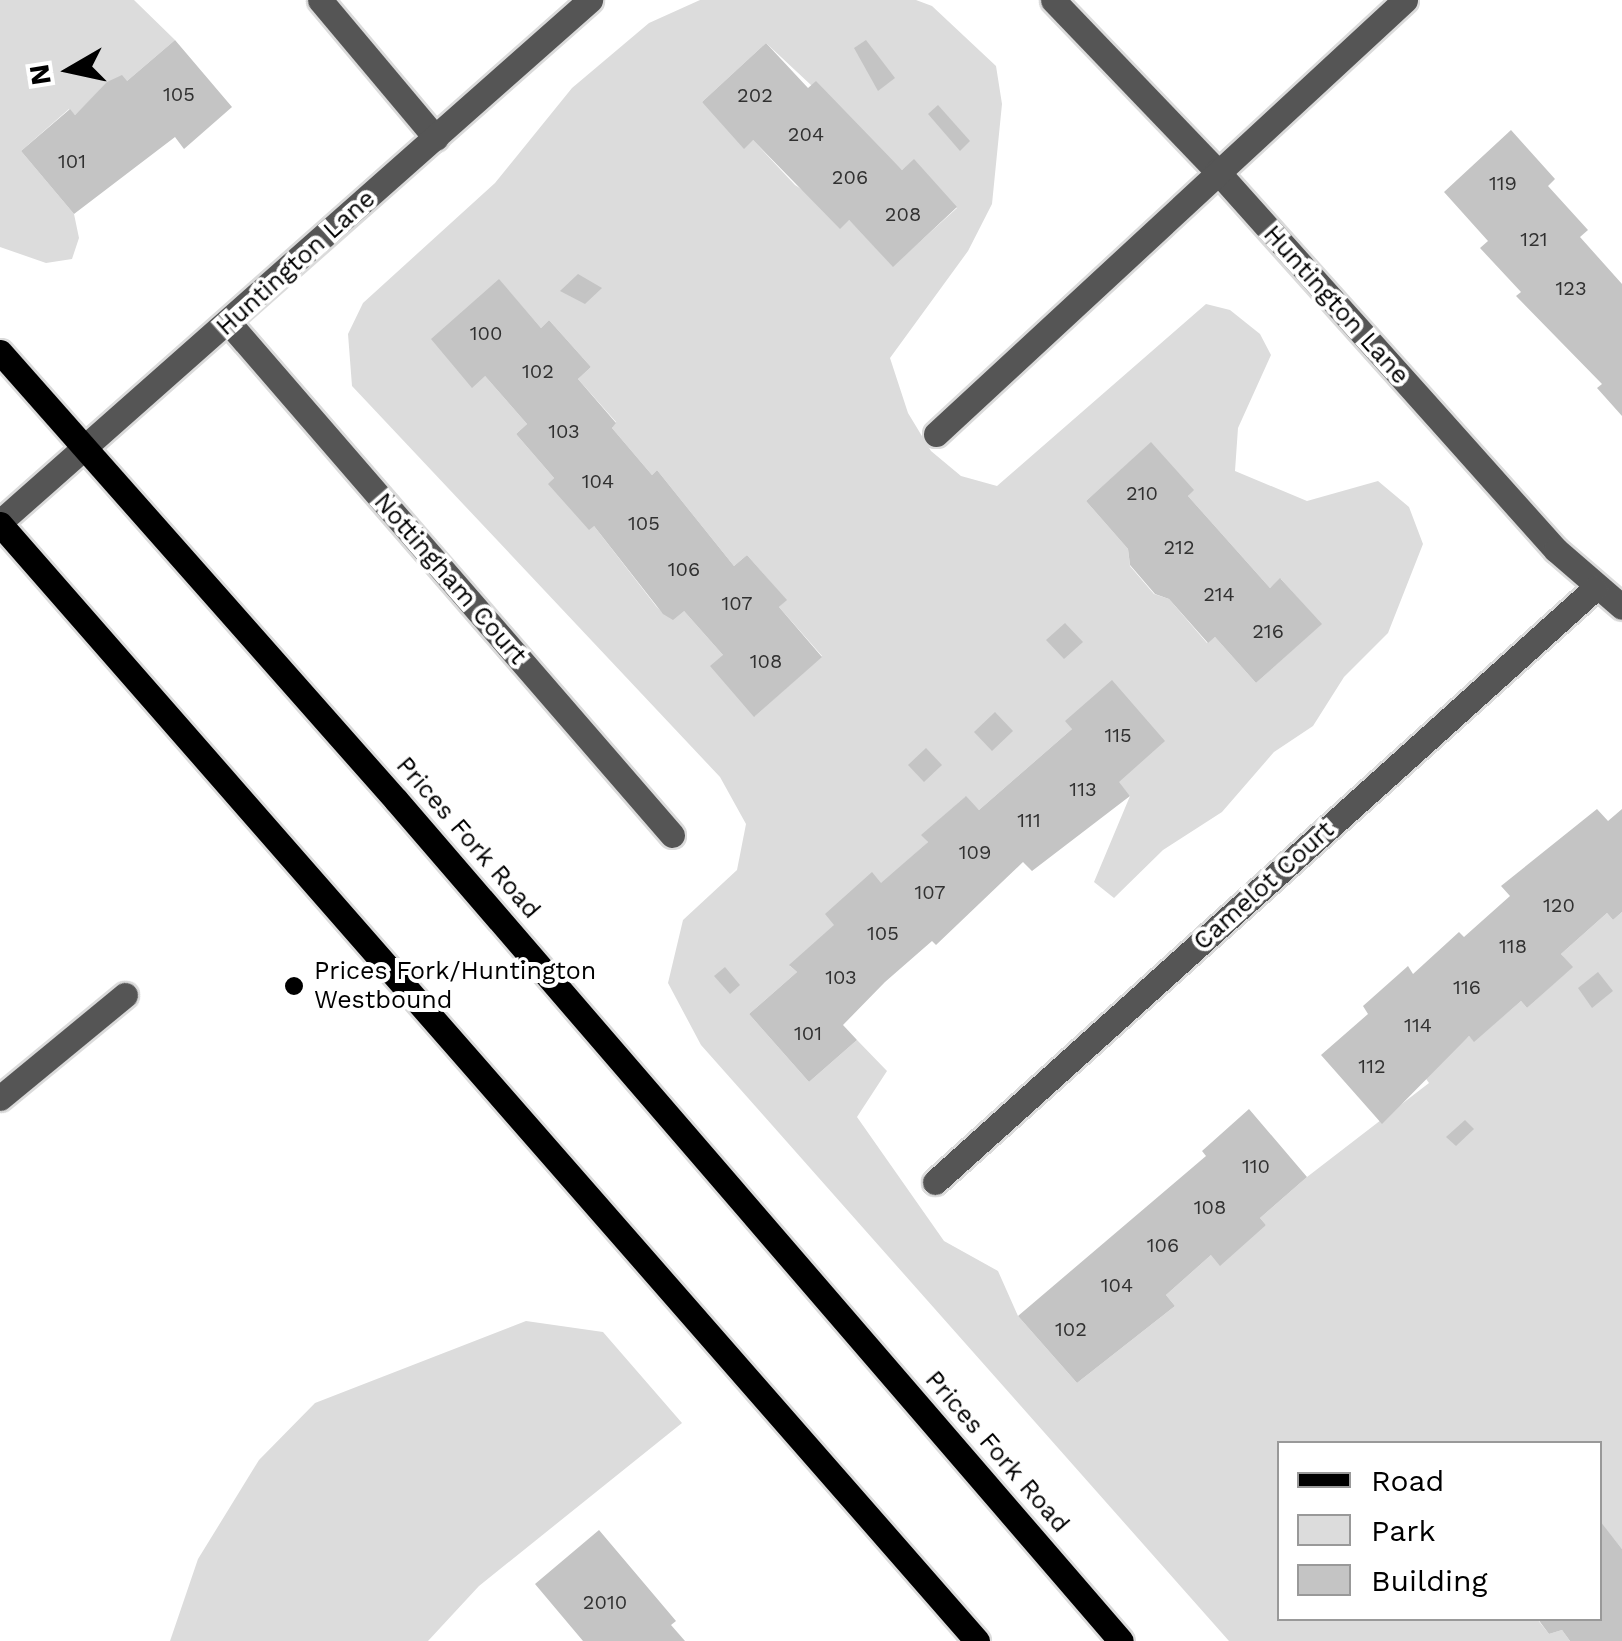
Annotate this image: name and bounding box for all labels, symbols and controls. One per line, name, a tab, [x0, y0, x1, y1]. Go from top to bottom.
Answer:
north arrow	[20, 20, 120, 120]
text: N	[22, 62, 58, 88]
house number: 105	[163, 82, 195, 106]
house number: 202	[737, 83, 773, 107]
house number: 204	[788, 122, 824, 146]
house number: 101	[58, 149, 86, 173]
house number: 206	[832, 165, 868, 189]
house number: 119	[1489, 171, 1517, 195]
street label: Huntington Lane	[210, 184, 382, 342]
house number: 208	[885, 202, 921, 226]
street label: Huntington Lane	[1257, 219, 1415, 391]
house number: 121	[1520, 227, 1548, 251]
house number: 123	[1555, 276, 1587, 300]
house number: 100	[470, 321, 502, 345]
house number: 102	[522, 359, 554, 383]
house number: 103	[548, 419, 580, 443]
house number: 104	[582, 469, 614, 493]
house number: 210	[1126, 481, 1158, 505]
street label: Nottingham Court	[367, 487, 533, 671]
house number: 105	[628, 511, 660, 535]
house number: 212	[1163, 535, 1195, 559]
house number: 106	[668, 557, 700, 581]
house number: 214	[1203, 582, 1235, 606]
house number: 107	[721, 591, 753, 615]
house number: 216	[1252, 619, 1284, 643]
house number: 108	[750, 649, 782, 673]
house number: 115	[1104, 723, 1132, 747]
street label: Prices Fork Road	[389, 751, 547, 925]
house number: 113	[1069, 777, 1097, 801]
house number: 111	[1017, 808, 1041, 832]
street label: Camelot Court	[1188, 815, 1340, 957]
house number: 109	[959, 840, 991, 864]
house number: 107	[914, 880, 946, 904]
house number: 120	[1543, 893, 1575, 917]
house number: 105	[867, 921, 899, 945]
house number: 118	[1499, 934, 1527, 958]
place label: Prices Fork/Huntington Westbound	[314, 957, 596, 1016]
house number: 103	[825, 965, 857, 989]
marker: Prices Fork/Huntington Westbound	[283, 975, 305, 997]
house number: 116	[1453, 975, 1481, 999]
house number: 114	[1404, 1013, 1432, 1037]
house number: 101	[794, 1021, 822, 1045]
house number: 112	[1358, 1054, 1386, 1078]
house number: 110	[1242, 1154, 1270, 1178]
house number: 108	[1194, 1195, 1226, 1219]
house number: 106	[1147, 1233, 1179, 1257]
house number: 104	[1101, 1273, 1133, 1297]
house number: 102	[1055, 1317, 1087, 1341]
street label: Prices Fork Road	[918, 1365, 1076, 1539]
legend	[1277, 1441, 1602, 1621]
text: Road	[1371, 1463, 1444, 1498]
text: Park	[1371, 1513, 1436, 1548]
text: Building	[1371, 1563, 1488, 1598]
house number: 2010	[583, 1590, 627, 1614]

